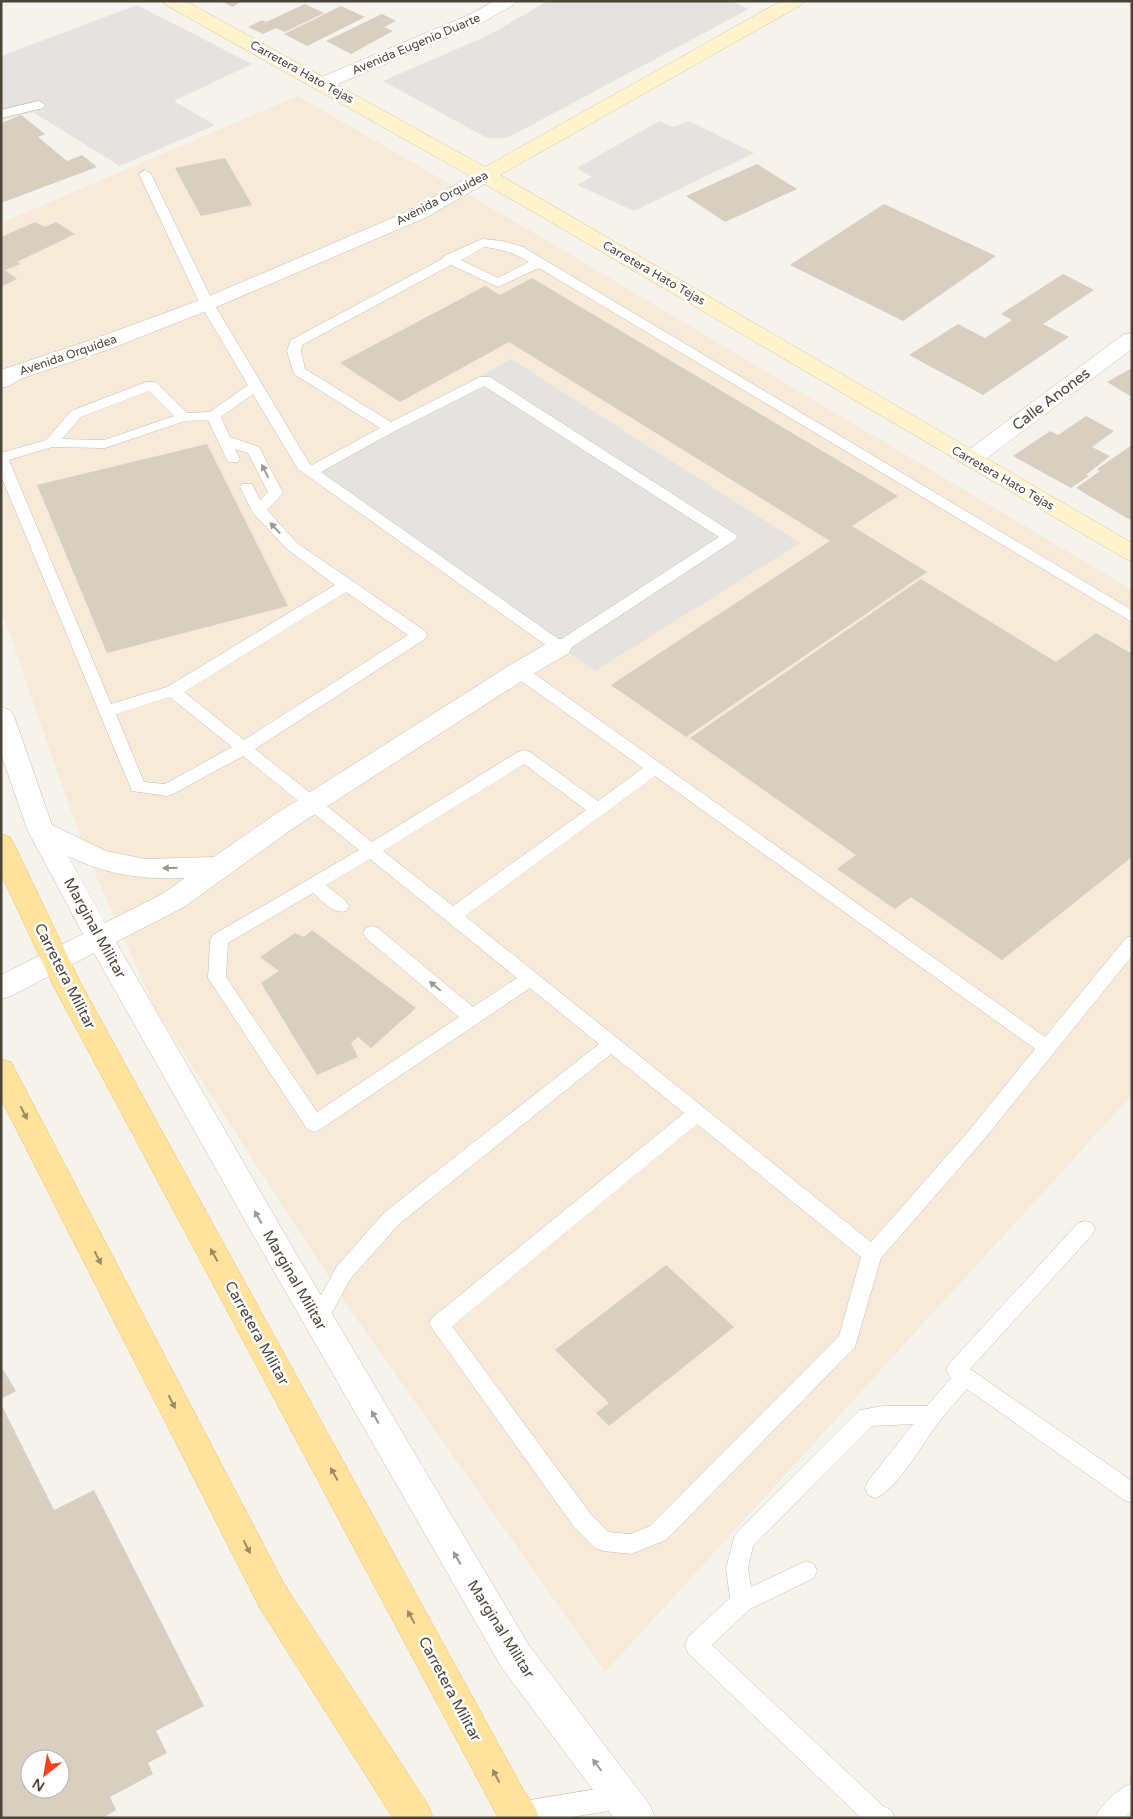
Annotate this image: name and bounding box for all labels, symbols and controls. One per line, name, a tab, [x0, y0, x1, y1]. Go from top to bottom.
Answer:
street label: Avenida Eugenio Duarte	[350, 11, 482, 77]
street label: Carretera Hato Tejas	[248, 38, 356, 106]
street label: Avenida Orquídea	[394, 168, 490, 228]
street label: Carretera Hato Tejas	[600, 238, 708, 308]
street label: Avenida Orquídea	[17, 332, 119, 378]
street label: Calle Anones	[1008, 364, 1094, 434]
street label: Carretera Hato Tejas	[949, 443, 1057, 513]
one-way arrow	[261, 464, 269, 478]
one-way arrow	[269, 522, 281, 534]
one-way arrow	[162, 865, 178, 873]
street label: Marginal Militar	[60, 875, 130, 982]
street label: Carretera Militar	[31, 920, 100, 1032]
one-way arrow	[429, 980, 442, 991]
one-way arrow	[20, 1106, 28, 1121]
one-way arrow	[254, 1210, 263, 1223]
street label: Marginal Militar	[259, 1227, 331, 1333]
one-way arrow	[210, 1248, 219, 1261]
one-way arrow	[94, 1251, 102, 1265]
street label: Carretera Militar	[221, 1278, 293, 1388]
one-way arrow	[168, 1395, 176, 1410]
one-way arrow	[371, 1411, 380, 1424]
one-way arrow	[330, 1467, 338, 1481]
one-way arrow	[243, 1540, 251, 1554]
one-way arrow	[453, 1551, 462, 1564]
street label: Marginal Militar	[464, 1577, 539, 1682]
one-way arrow	[407, 1610, 415, 1624]
street label: Carretera Militar	[415, 1633, 485, 1745]
north arrow	[20, 1749, 70, 1799]
one-way arrow	[591, 1759, 602, 1772]
one-way arrow	[492, 1768, 500, 1783]
text: N	[29, 1775, 48, 1795]

